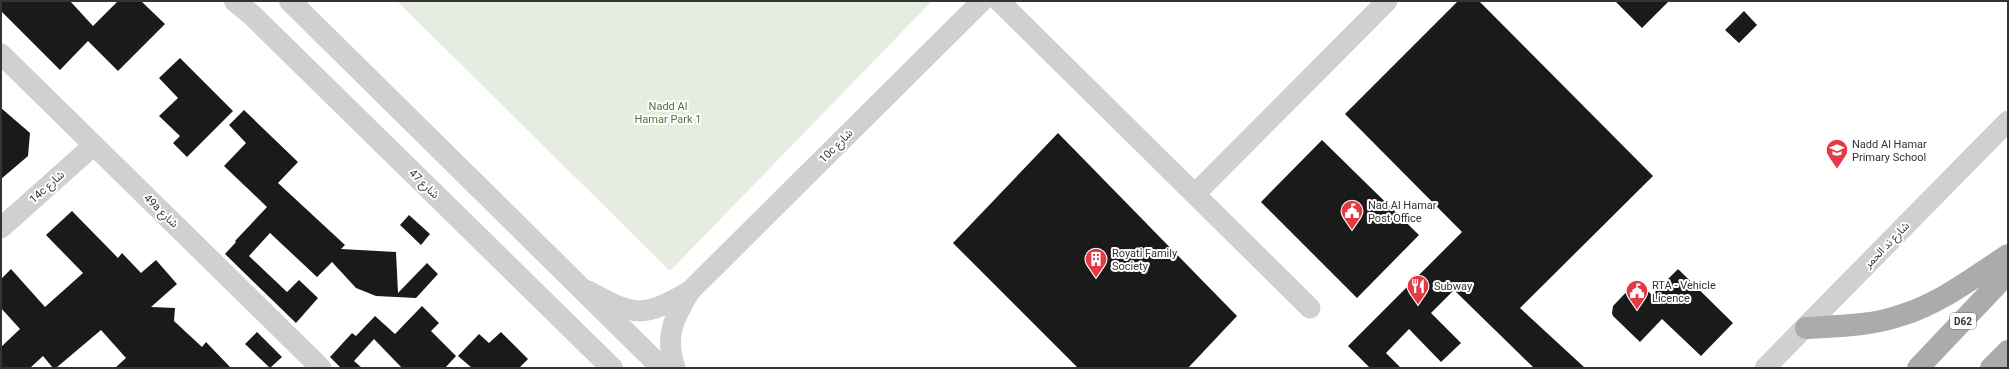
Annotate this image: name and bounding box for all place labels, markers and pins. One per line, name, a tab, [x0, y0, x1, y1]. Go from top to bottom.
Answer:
school or university icon: Nadd Al Hamar Primary School	[1824, 137, 1850, 170]
place label: Nadd Al Hamar Primary School	[1852, 138, 1927, 164]
public building icon: Nad Al Hamar Post Office	[1339, 198, 1365, 231]
place label: Nad Al Hamar Post Office	[1368, 199, 1437, 225]
building icon: Royati Family Society	[1083, 246, 1109, 279]
place label: Royati Family Society	[1112, 247, 1178, 273]
restaurant icon: Subway	[1405, 273, 1431, 306]
public building icon: RTA - Vehicle Licence	[1624, 278, 1650, 311]
place label: RTA - Vehicle Licence	[1652, 279, 1716, 305]
place label: Subway	[1434, 280, 1473, 293]

